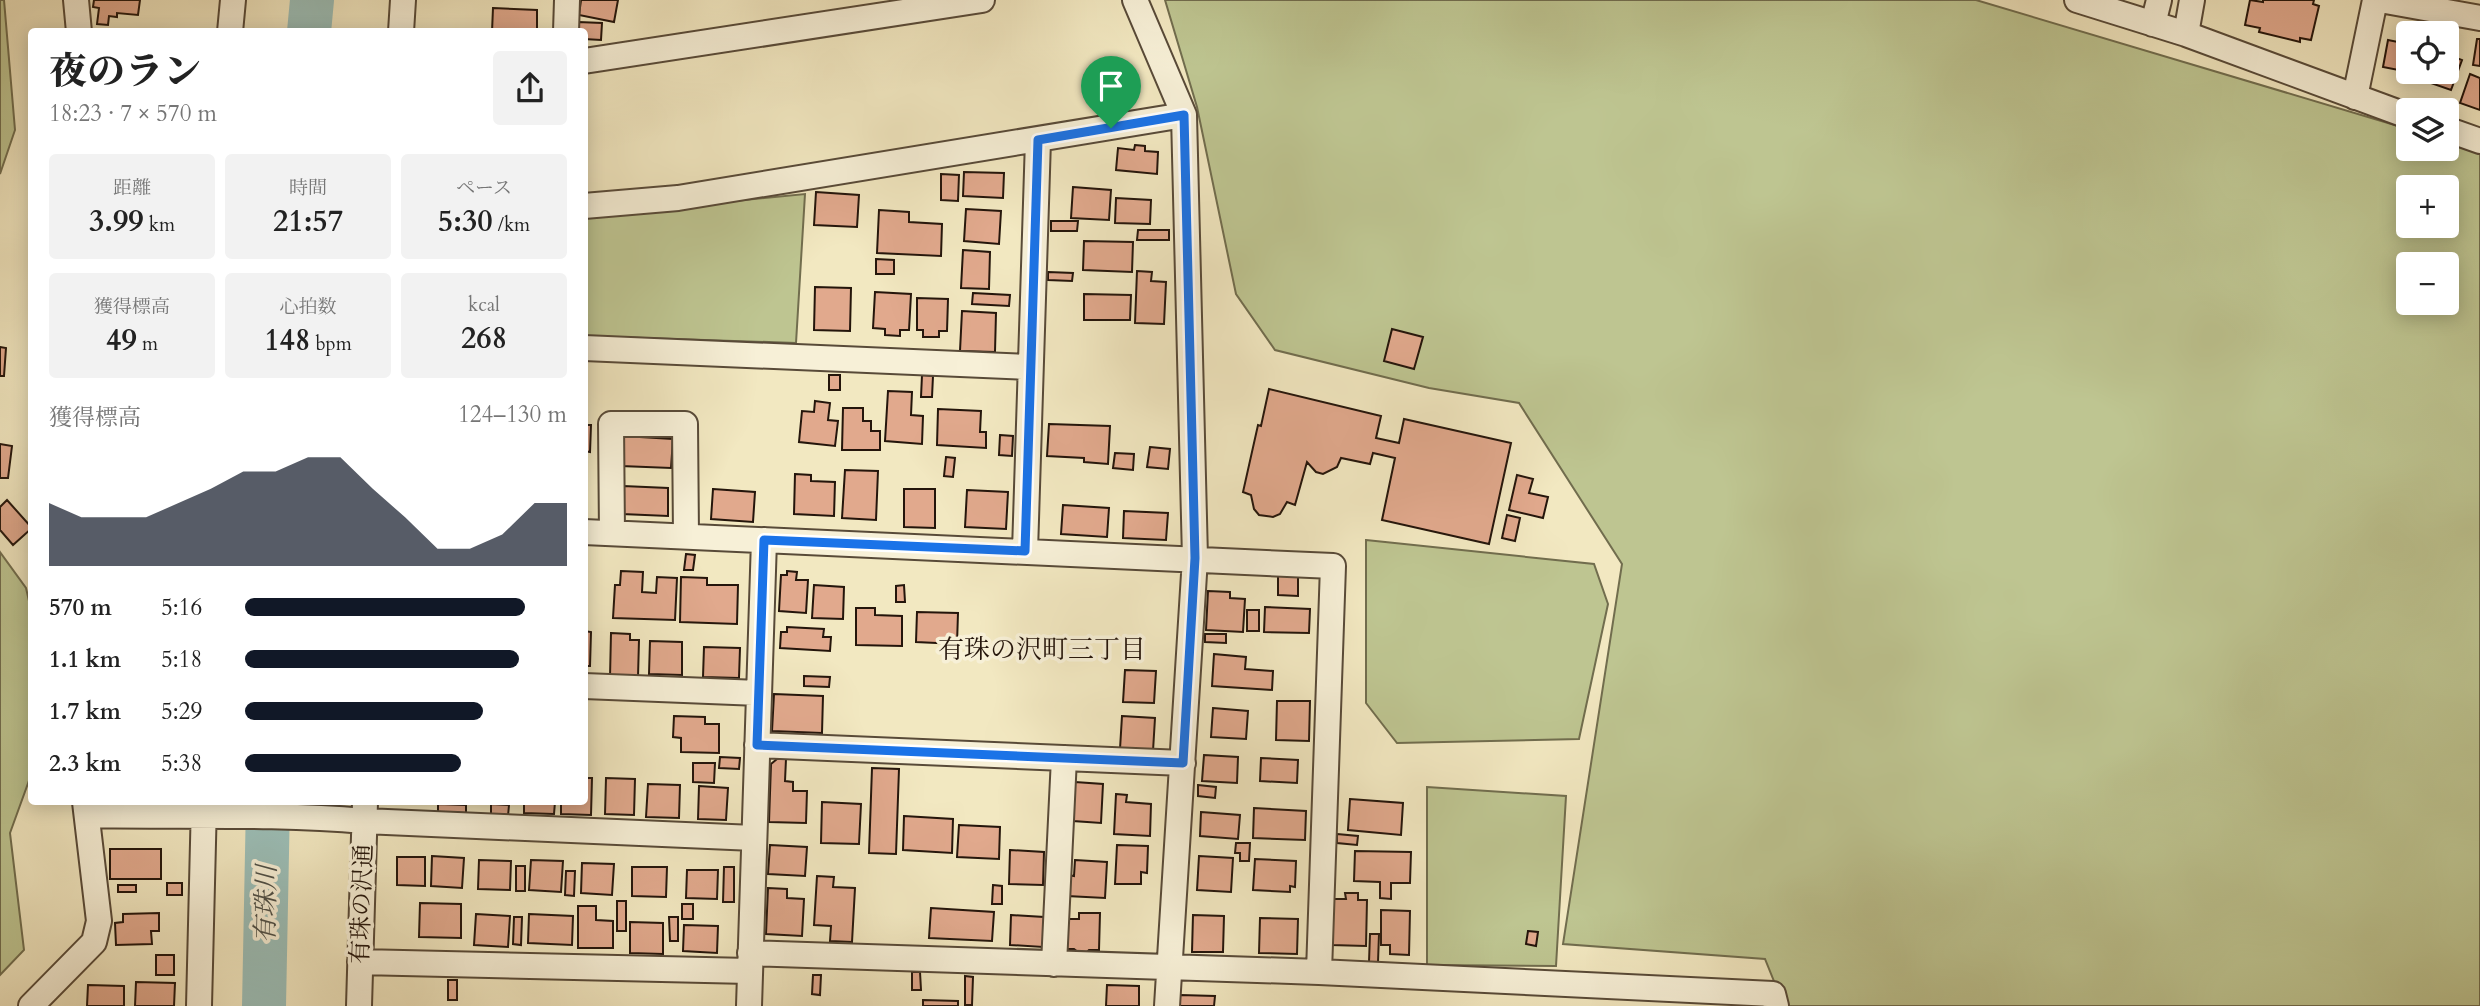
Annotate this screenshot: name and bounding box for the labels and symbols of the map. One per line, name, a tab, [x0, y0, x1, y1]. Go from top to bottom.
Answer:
pin	[1081, 56, 1141, 128]
district label: 有珠の沢町三丁目	[938, 632, 1146, 667]
street label: 有珠の沢通	[343, 843, 381, 965]
water label: 有珠川	[248, 862, 284, 943]

